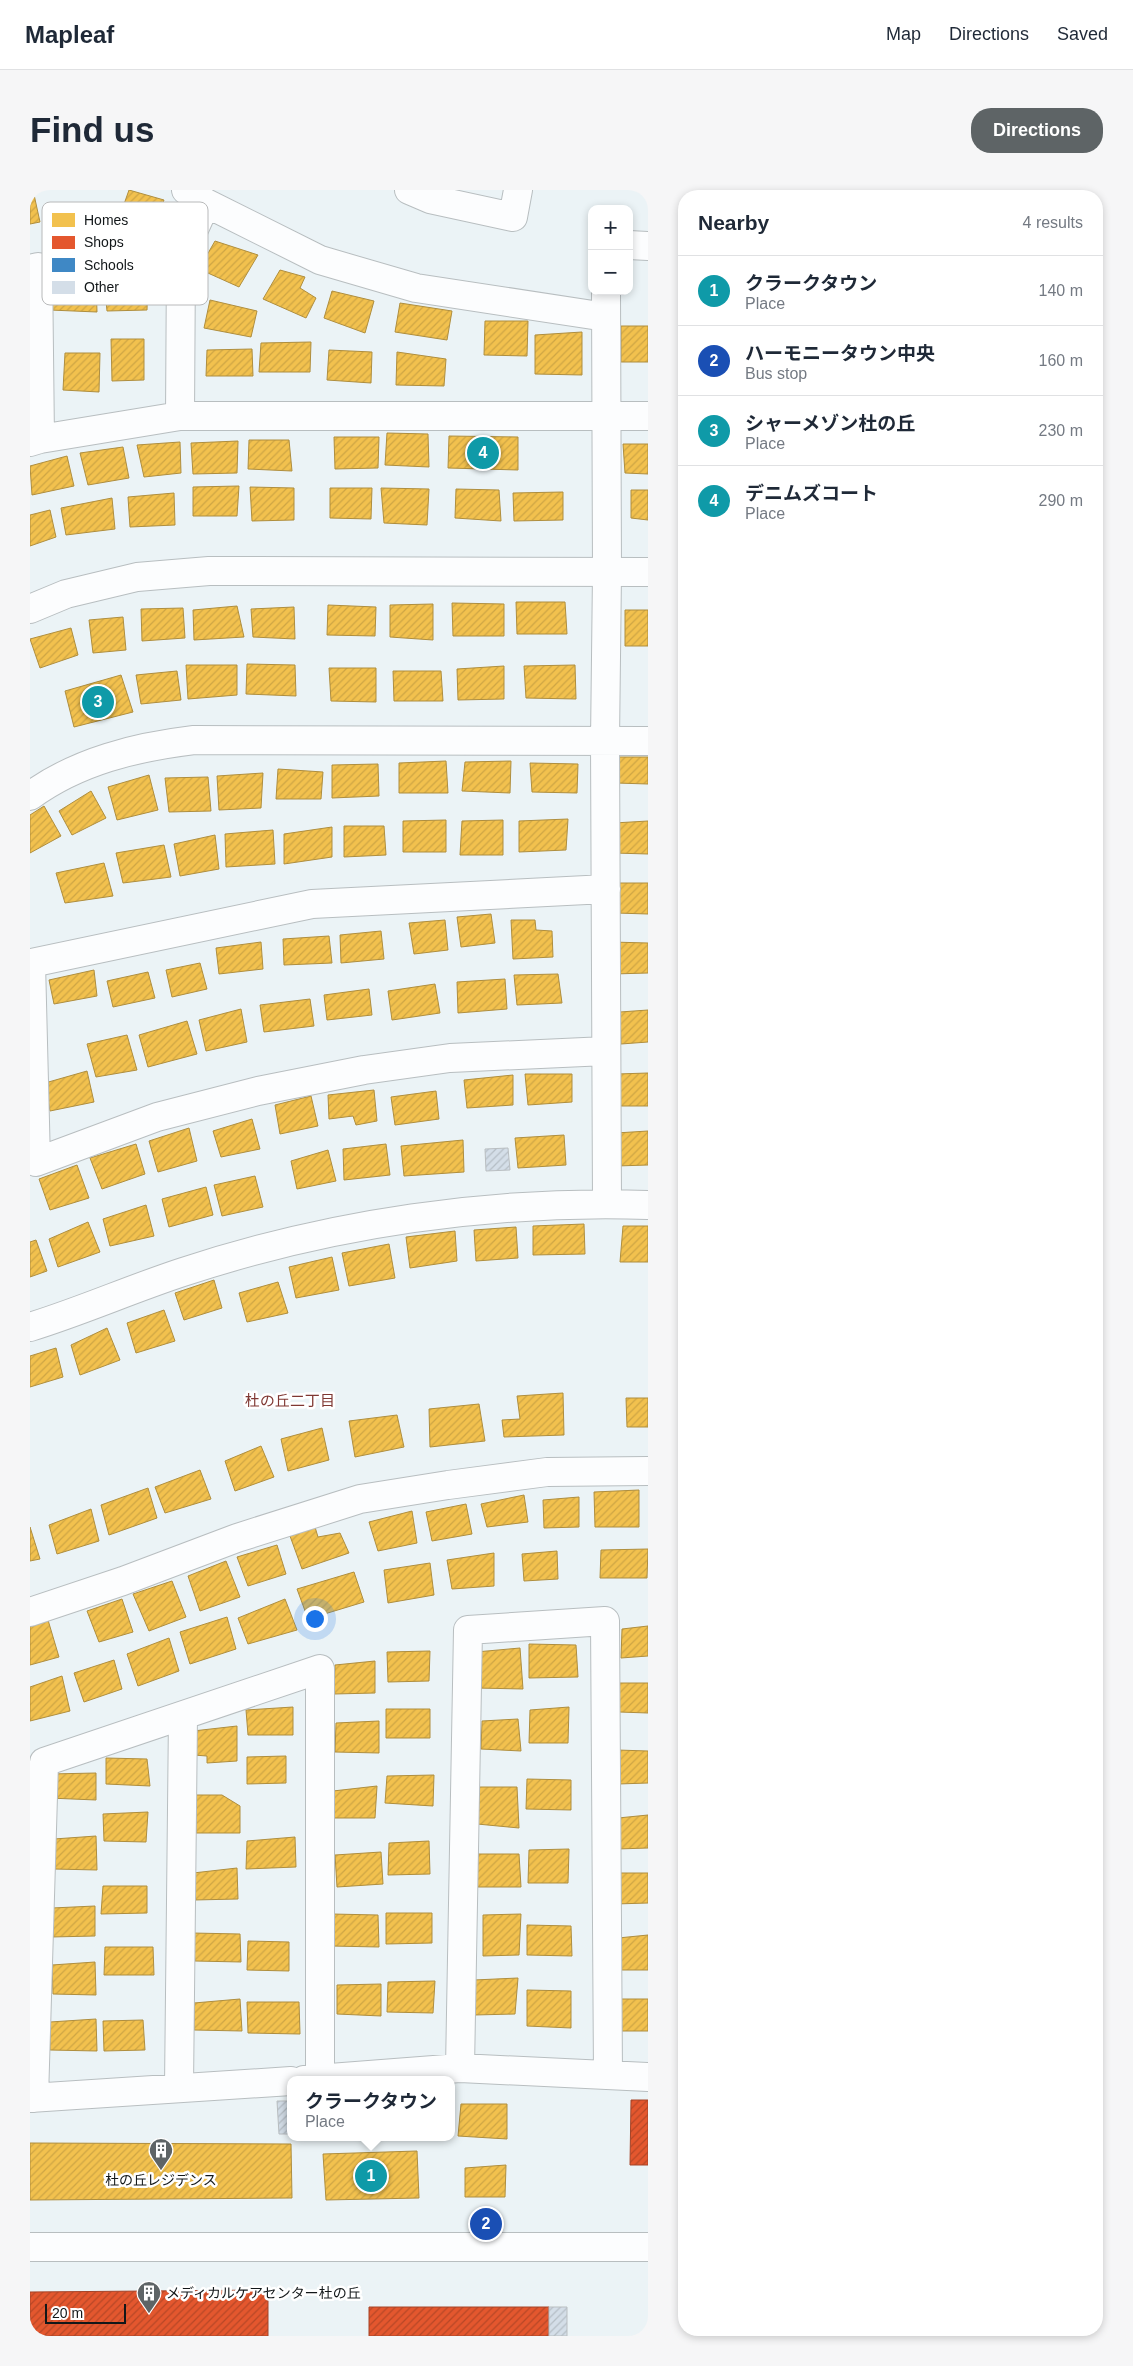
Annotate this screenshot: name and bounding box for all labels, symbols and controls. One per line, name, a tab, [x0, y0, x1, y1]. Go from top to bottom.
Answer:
text: Mapleaf	[25, 21, 114, 48]
text: Map	[886, 24, 921, 44]
text: Directions	[949, 24, 1029, 44]
text: Saved	[1057, 24, 1108, 44]
button: Directions	[971, 108, 1103, 153]
text: Find us	[30, 110, 154, 149]
legend	[42, 202, 208, 305]
map controls	[588, 205, 633, 295]
button: +	[588, 205, 633, 250]
text: Nearby	[698, 211, 769, 234]
text: Homes	[84, 212, 128, 228]
text: 4 results	[1023, 214, 1083, 231]
text: Shops	[84, 234, 124, 250]
button: −	[588, 250, 633, 295]
text: Schools	[84, 257, 134, 273]
text: クラークタウン	[745, 273, 877, 294]
text: Other	[84, 279, 119, 295]
text: 1	[710, 282, 718, 299]
text: 140 m	[1039, 282, 1083, 299]
text: Place	[745, 295, 785, 312]
text: ハーモニータウン中央	[745, 343, 935, 364]
text: 2	[710, 352, 718, 369]
text: 160 m	[1039, 352, 1083, 369]
text: Bus stop	[745, 365, 807, 382]
text: シャーメゾン杜の丘	[745, 413, 915, 434]
text: 3	[710, 422, 718, 439]
text: 230 m	[1039, 422, 1083, 439]
pin: 4	[467, 434, 499, 472]
text: Place	[745, 435, 785, 452]
text: デニムズコート	[745, 483, 878, 504]
text: 4	[710, 492, 718, 509]
text: 290 m	[1039, 492, 1083, 509]
text: Place	[745, 505, 785, 522]
pin: 3	[82, 683, 114, 721]
district label: 杜の丘二丁目	[245, 1392, 335, 1409]
your location	[302, 1606, 328, 1632]
popup	[287, 2076, 455, 2141]
text: クラークタウン	[305, 2091, 437, 2112]
text: Place	[305, 2113, 345, 2130]
building icon: 杜の丘レジデンス	[148, 2137, 174, 2171]
pin: 1	[355, 2157, 387, 2195]
place label: 杜の丘レジデンス	[105, 2172, 217, 2188]
pin: 2	[470, 2205, 502, 2243]
building icon: メディカルケアセンター杜の丘	[136, 2280, 162, 2314]
place label: メディカルケアセンター杜の丘	[166, 2285, 361, 2301]
scale bar	[45, 2301, 126, 2324]
text: 20 m	[52, 2305, 83, 2321]

